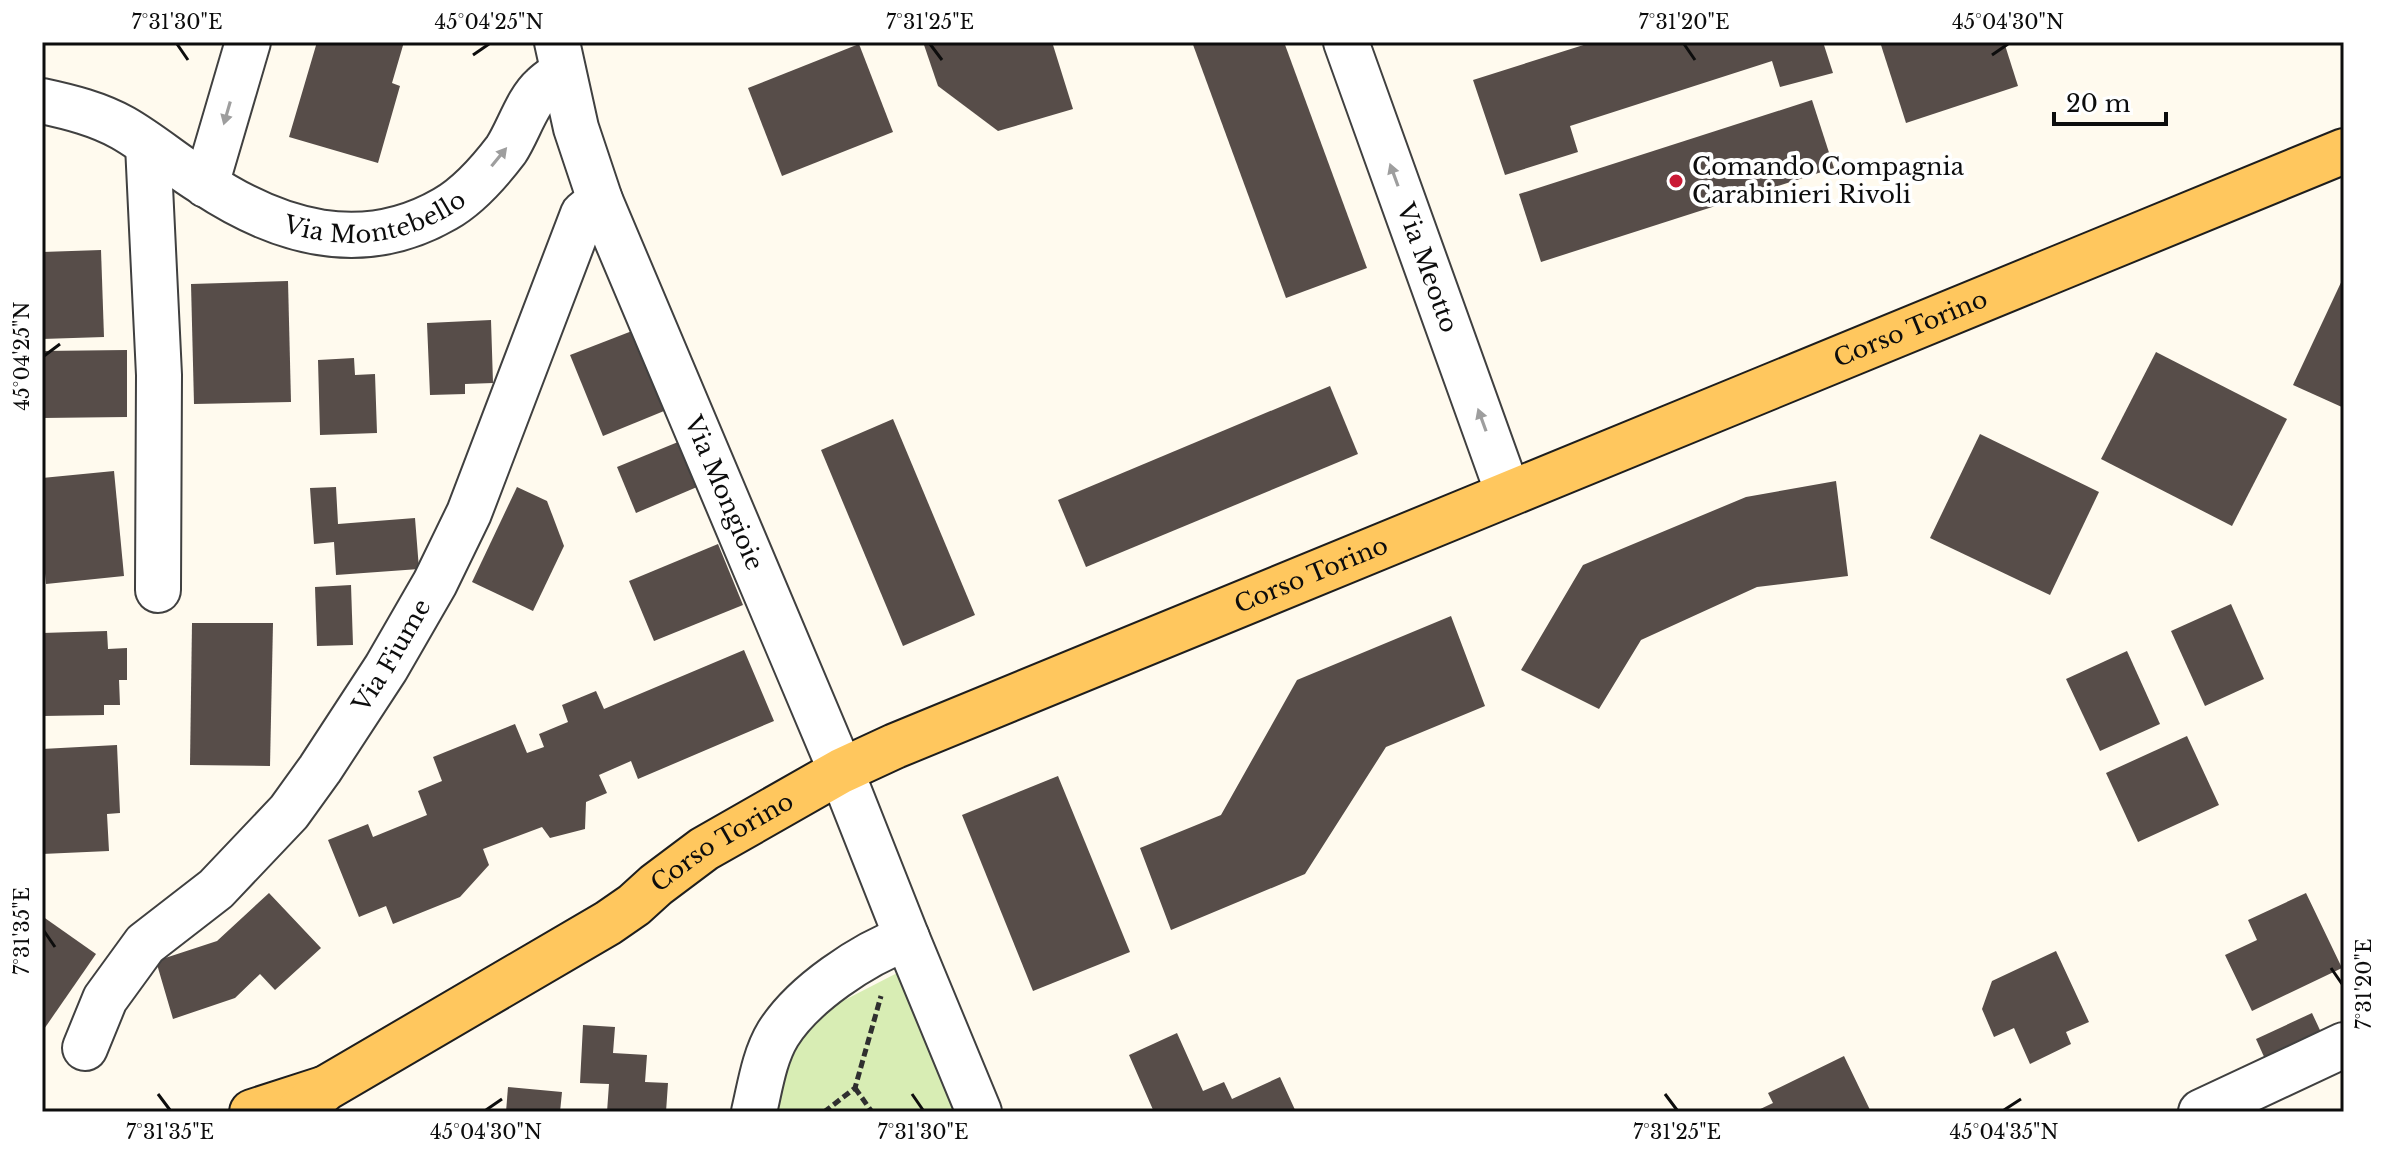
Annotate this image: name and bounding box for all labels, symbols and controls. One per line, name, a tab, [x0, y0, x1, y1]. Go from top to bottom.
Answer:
text: 7°31'30"E	[132, 10, 222, 34]
text: 45°04'25"N	[435, 10, 543, 34]
text: 7°31'25"E	[886, 10, 974, 34]
text: 7°31'20"E	[1639, 10, 1729, 34]
text: 45°04'30"N	[1952, 10, 2064, 34]
scale bar	[2054, 76, 2166, 126]
text: 20 m	[2066, 89, 2131, 118]
one-way arrow	[220, 102, 233, 126]
one-way arrow	[490, 147, 507, 167]
place label: Comando Compagnia Carabinieri Rivoli	[1692, 152, 1965, 209]
one-way arrow	[1387, 163, 1400, 187]
marker: Comando Compagnia Carabinieri Rivoli	[1667, 172, 1685, 190]
street label: Via Montebello	[280, 185, 471, 249]
street label: Via Meotto	[1391, 198, 1464, 336]
street label: Corso Torino	[1829, 284, 1991, 373]
text: 45°04'25"N	[10, 302, 34, 410]
one-way arrow	[1475, 408, 1488, 432]
street label: Via Mongioie	[678, 410, 770, 574]
street label: Corso Torino	[1230, 530, 1392, 619]
street label: Via Fiume	[346, 594, 436, 718]
street label: Corso Torino	[645, 786, 798, 898]
text: 7°31'35"E	[10, 887, 34, 975]
text: 7°31'20"E	[2352, 939, 2376, 1029]
text: 7°31'35"E	[126, 1120, 214, 1144]
text: 45°04'30"N	[430, 1120, 542, 1144]
text: 7°31'30"E	[878, 1120, 968, 1144]
text: 7°31'25"E	[1633, 1120, 1721, 1144]
text: 45°04'35"N	[1950, 1120, 2058, 1144]

